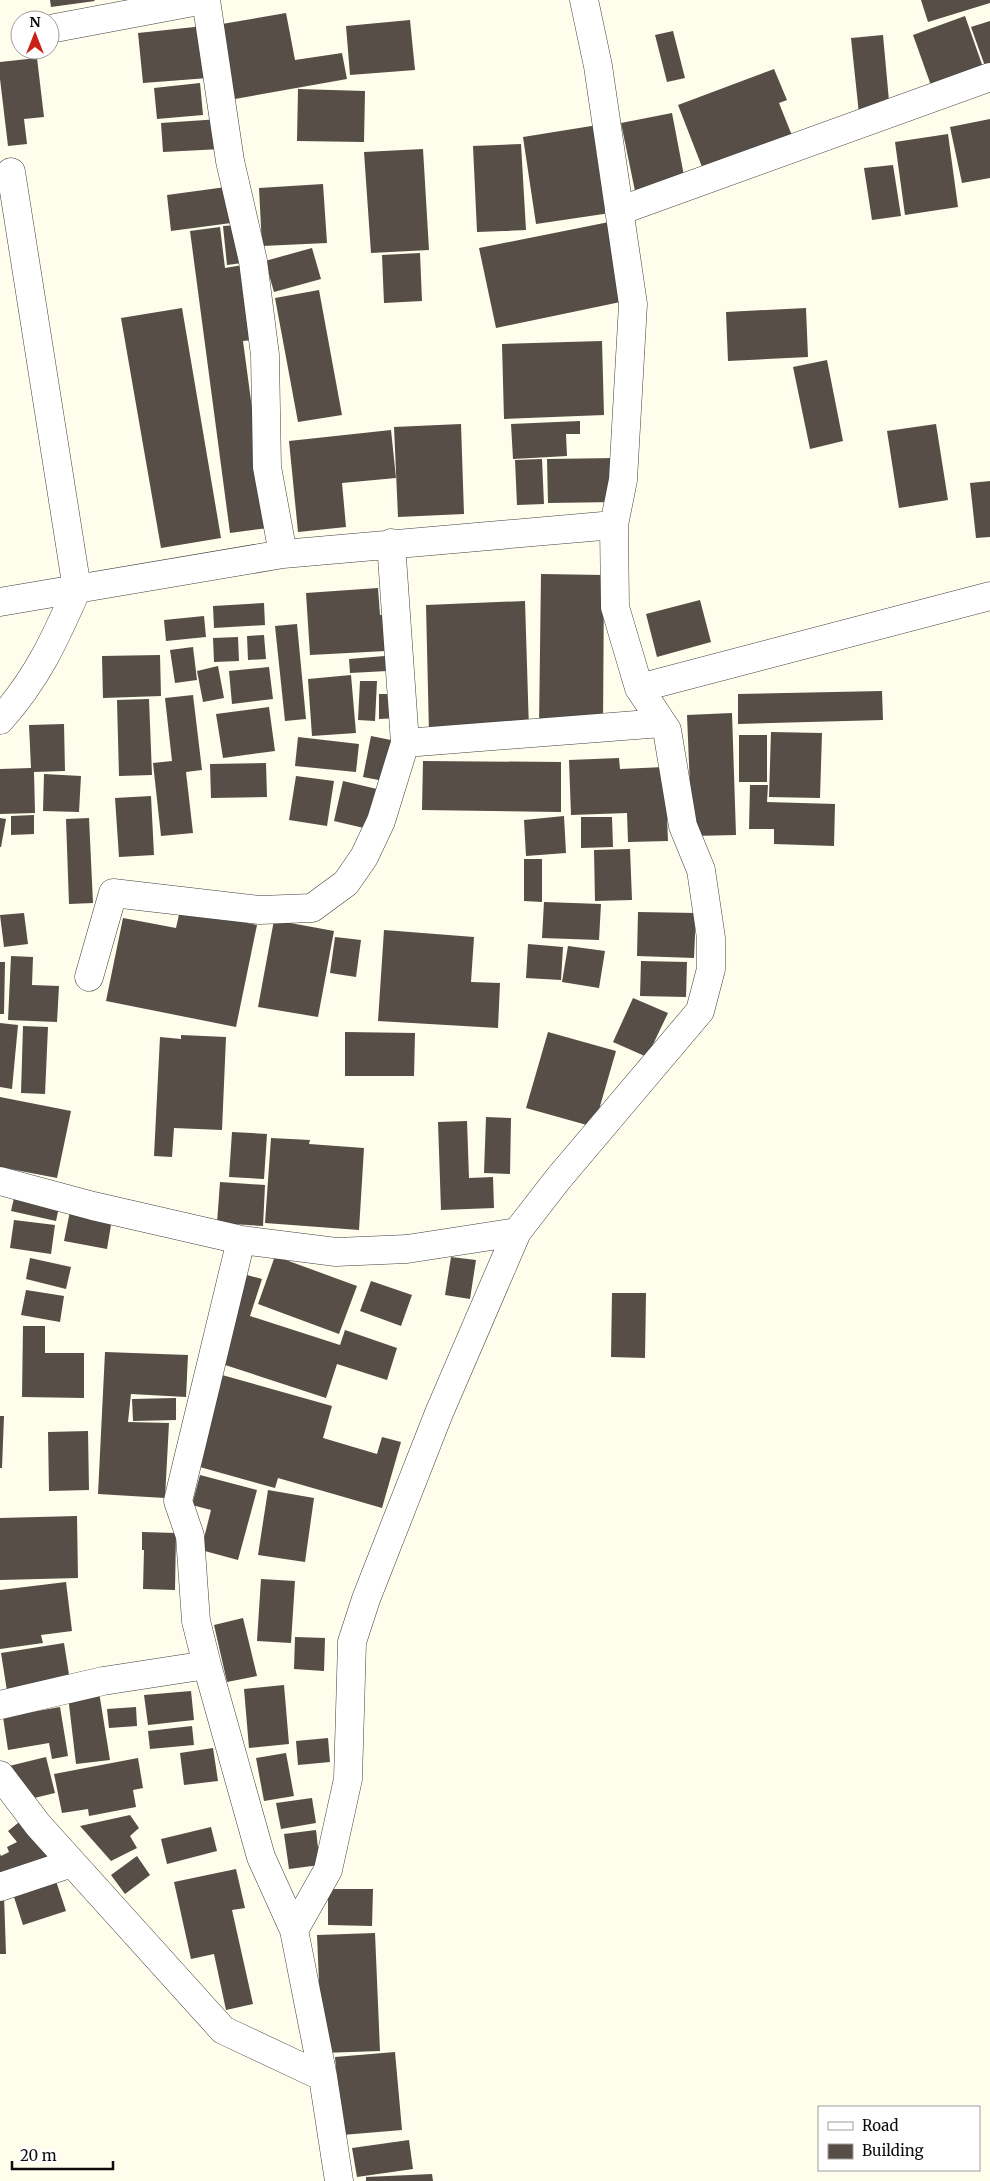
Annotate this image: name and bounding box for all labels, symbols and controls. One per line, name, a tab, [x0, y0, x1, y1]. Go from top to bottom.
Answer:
north arrow	[10, 10, 60, 60]
text: N	[29, 13, 41, 31]
legend	[818, 2106, 980, 2171]
text: Road	[862, 2116, 898, 2135]
scale bar	[12, 2138, 114, 2170]
text: Building	[862, 2141, 924, 2160]
text: 20 m	[20, 2146, 57, 2165]

